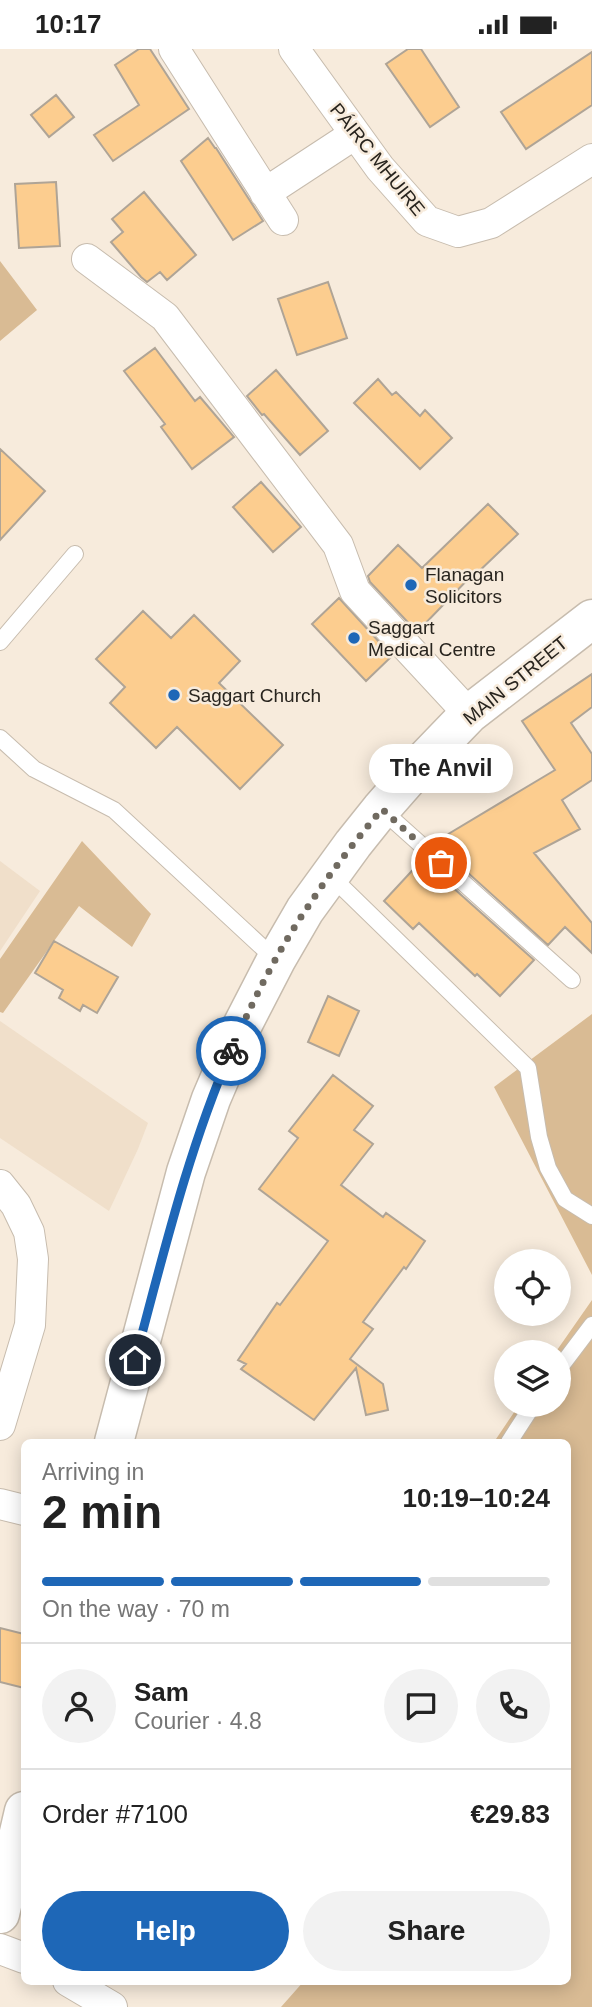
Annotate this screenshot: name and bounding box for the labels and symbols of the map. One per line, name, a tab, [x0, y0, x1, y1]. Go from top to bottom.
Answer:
street label: PÁIRC MHUIRE	[326, 99, 429, 220]
place label: Flanagan Solicitors	[425, 564, 504, 607]
marker: Flanagan Solicitors	[403, 577, 419, 593]
place label: Saggart Medical Centre	[368, 617, 496, 660]
marker: Saggart Medical Centre	[346, 630, 362, 646]
street label: MAIN STREET	[459, 632, 572, 729]
place label: Saggart Church	[188, 685, 321, 706]
marker: Saggart Church	[166, 687, 182, 703]
callout: The Anvil	[369, 744, 513, 793]
pin	[411, 833, 471, 893]
courier	[196, 1016, 266, 1086]
pin	[105, 1330, 165, 1390]

